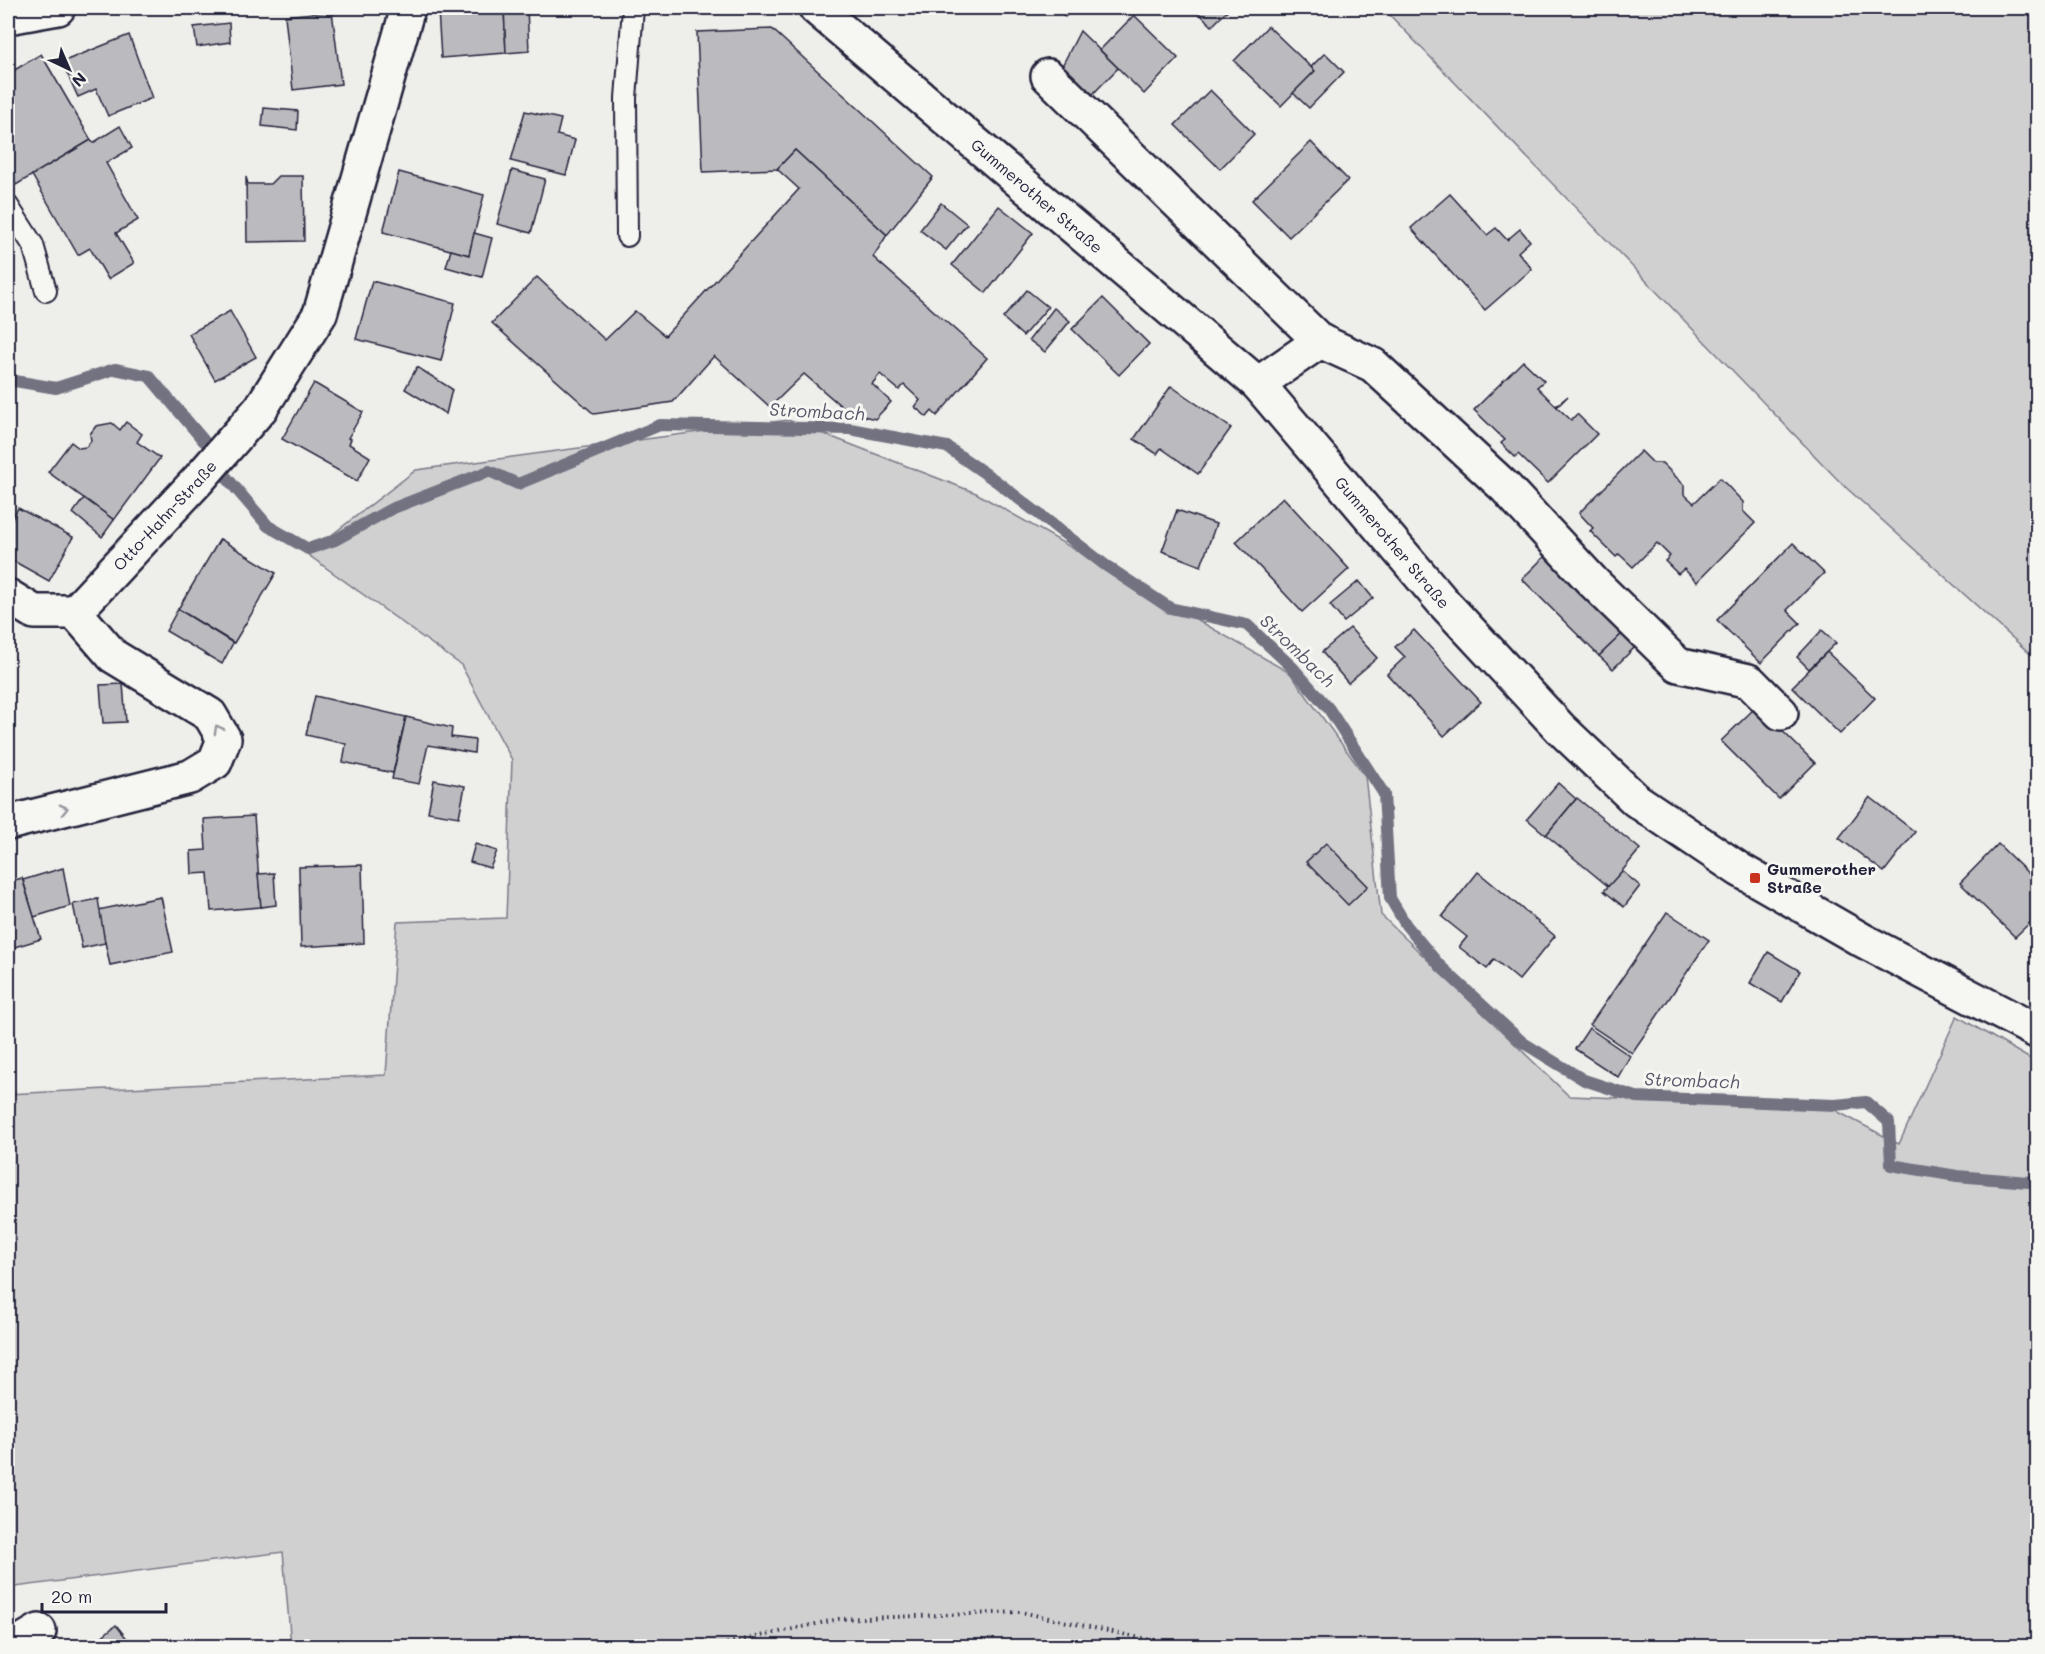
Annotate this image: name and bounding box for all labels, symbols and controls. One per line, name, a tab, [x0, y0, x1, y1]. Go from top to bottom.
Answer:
north arrow	[39, 39, 99, 99]
text: N	[68, 68, 91, 92]
street label: Gummerother Straße	[967, 133, 1108, 258]
water label: Strombach	[769, 397, 865, 425]
street label: Otto-Hahn-Straße	[108, 455, 221, 575]
street label: Gummerother Straße	[1331, 472, 1455, 613]
water label: Strombach	[1255, 608, 1340, 692]
one-way arrow	[214, 725, 225, 735]
one-way arrow	[59, 804, 69, 817]
place label: Gummerother Straße	[1767, 858, 1876, 897]
marker: Gummerother Straße	[1748, 871, 1762, 885]
water label: Strombach	[1644, 1066, 1740, 1094]
scale bar	[42, 1576, 166, 1614]
text: 20 m	[51, 1584, 92, 1608]

